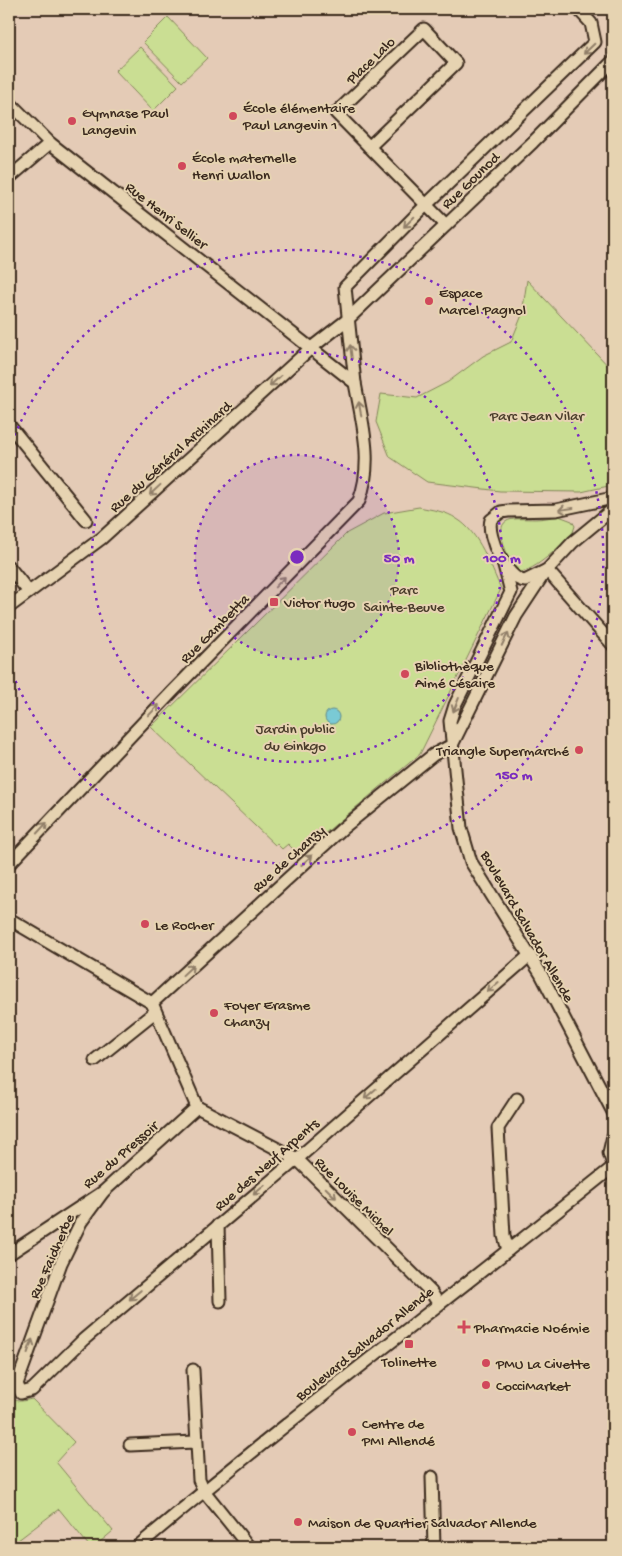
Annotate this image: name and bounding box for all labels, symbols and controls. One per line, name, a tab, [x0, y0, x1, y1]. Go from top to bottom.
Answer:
street label: Place Lalo	[342, 34, 400, 90]
one-way arrow	[582, 43, 595, 55]
place label: École élémentaire Paul Langevin 1	[242, 100, 355, 135]
place label: Gymnase Paul Langevin	[82, 105, 169, 140]
marker: École élémentaire Paul Langevin 1	[227, 110, 239, 122]
marker: Gymnase Paul Langevin	[66, 115, 78, 127]
street label: Rue Gounod	[438, 148, 505, 214]
place label: École maternelle Henri Wallon	[192, 150, 296, 185]
marker: École maternelle Henri Wallon	[176, 160, 188, 172]
street label: Rue Henri Sellier	[121, 179, 212, 255]
one-way arrow	[403, 216, 415, 229]
place label: Espace Marcel Pagnol	[439, 285, 526, 320]
marker: Espace Marcel Pagnol	[423, 295, 435, 307]
one-way arrow	[346, 344, 356, 360]
one-way arrow	[269, 374, 282, 386]
street label: Rue du Général Archinard	[107, 397, 237, 517]
one-way arrow	[354, 401, 364, 417]
park label: Parc Jean Vilar	[489, 408, 586, 426]
one-way arrow	[148, 484, 161, 496]
one-way arrow	[558, 504, 574, 514]
centre of rings	[288, 548, 306, 566]
text: 50 m	[384, 550, 415, 568]
text: 100 m	[482, 550, 521, 568]
one-way arrow	[274, 576, 286, 588]
park label: Parc Sainte-Beuve	[363, 582, 445, 617]
street label: Rue Gambetta	[177, 590, 254, 668]
place label: Victor Hugo	[283, 595, 356, 613]
marker: Victor Hugo	[268, 596, 280, 608]
one-way arrow	[500, 631, 510, 646]
place label: Bibliothèque Aimé Césaire	[414, 658, 495, 693]
marker: Bibliothèque Aimé Césaire	[399, 668, 411, 680]
one-way arrow	[450, 697, 460, 712]
one-way arrow	[148, 704, 160, 717]
park label: Jardin public du Ginkgo	[256, 721, 335, 756]
place label: Triangle Supermarché	[435, 743, 569, 761]
marker: Triangle Supermarché	[573, 744, 585, 756]
text: 150 m	[495, 767, 533, 785]
one-way arrow	[36, 822, 48, 835]
street label: Rue de Chanzy	[249, 822, 330, 897]
street label: Boulevard Salvador Allende	[475, 847, 577, 1006]
one-way arrow	[301, 854, 314, 866]
place label: Le Rocher	[155, 917, 215, 935]
marker: Le Rocher	[139, 918, 151, 930]
one-way arrow	[181, 964, 194, 976]
one-way arrow	[487, 981, 500, 992]
place label: Foyer Erasme Chanzy	[223, 997, 311, 1032]
marker: Foyer Erasme Chanzy	[208, 1007, 220, 1019]
one-way arrow	[364, 1088, 377, 1100]
street label: Rue des Neuf Arpents	[211, 1115, 324, 1216]
street label: Rue du Pressoir	[80, 1117, 164, 1193]
street label: Rue Louise Michel	[310, 1154, 397, 1241]
one-way arrow	[253, 1184, 266, 1196]
one-way arrow	[325, 1187, 337, 1199]
street label: Rue Faidherbe	[26, 1211, 80, 1302]
street label: Boulevard Salvador Allende	[292, 1283, 438, 1406]
one-way arrow	[129, 1289, 142, 1301]
place label: Pharmacie Noémie	[473, 1320, 590, 1338]
marker: Pharmacie Noémie	[458, 1321, 470, 1333]
marker: Tolinette	[403, 1338, 415, 1350]
one-way arrow	[26, 1339, 35, 1355]
place label: Tolinette	[381, 1354, 437, 1372]
place label: PMU La Civette	[495, 1356, 590, 1374]
marker: PMU La Civette	[480, 1357, 492, 1369]
place label: CocciMarket	[496, 1378, 572, 1396]
marker: CocciMarket	[480, 1379, 492, 1391]
place label: Centre de PMI Allendé	[361, 1416, 435, 1451]
marker: Centre de PMI Allendé	[346, 1426, 358, 1438]
place label: Maison de Quartier Salvador Allende	[308, 1515, 537, 1533]
marker: Maison de Quartier Salvador Allende	[292, 1516, 304, 1528]

